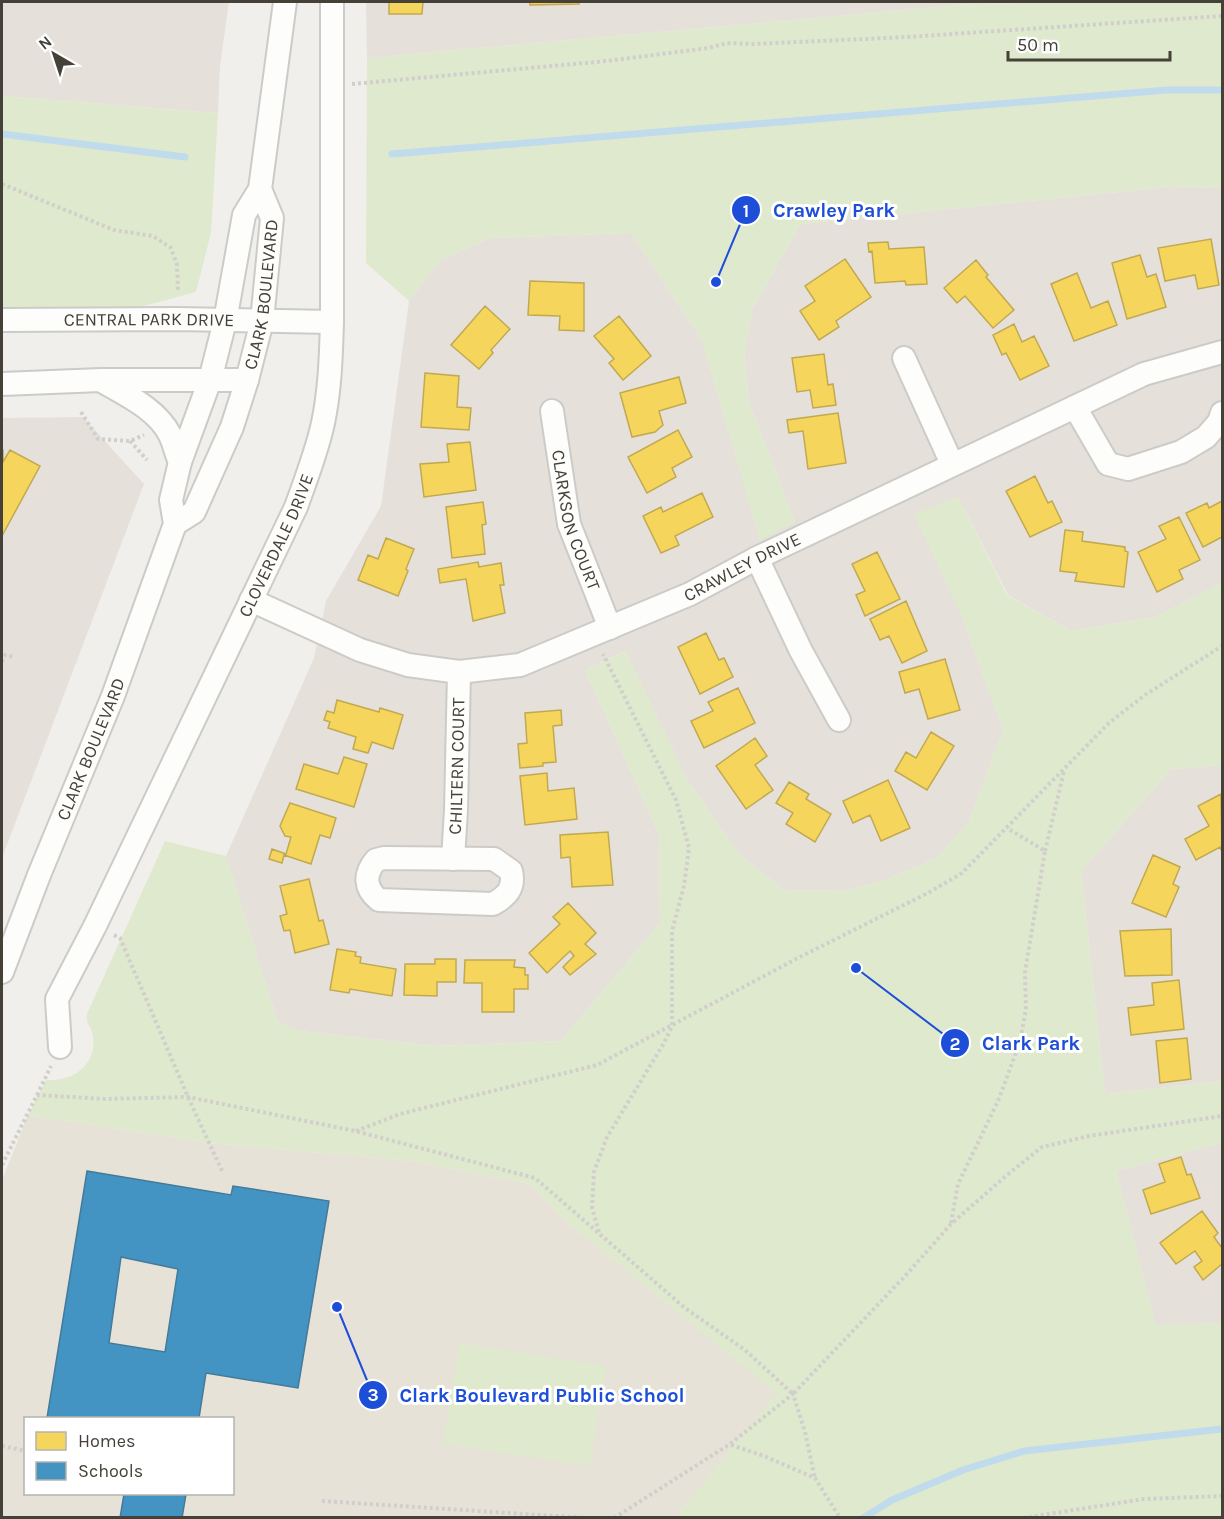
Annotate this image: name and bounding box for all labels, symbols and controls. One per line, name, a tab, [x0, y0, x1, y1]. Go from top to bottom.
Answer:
north arrow	[24, 24, 84, 84]
scale bar	[1008, 24, 1170, 62]
text: N	[34, 32, 55, 54]
text: 50 m	[1017, 34, 1059, 56]
callout: Crawley Park	[731, 191, 907, 229]
text: Crawley Park	[773, 199, 895, 222]
text: 1	[743, 200, 749, 222]
street label: CLARK BOULEVARD	[239, 218, 283, 372]
street label: CENTRAL PARK DRIVE	[64, 308, 235, 331]
street label: CLARKSON COURT	[547, 448, 605, 594]
street label: CLOVERDALE DRIVE	[234, 471, 318, 621]
street label: CRAWLEY DRIVE	[680, 528, 804, 606]
street label: CLARK BOULEVARD	[52, 675, 130, 824]
street label: CHILTERN COURT	[444, 697, 469, 835]
callout: Clark Park	[940, 1024, 1092, 1062]
text: Clark Park	[982, 1032, 1080, 1055]
text: 2	[950, 1033, 960, 1055]
callout: Clark Boulevard Public School	[358, 1376, 697, 1414]
text: 3	[367, 1384, 379, 1406]
text: Clark Boulevard Public School	[399, 1384, 685, 1407]
legend	[24, 1417, 234, 1495]
text: Homes	[78, 1430, 135, 1452]
text: Schools	[78, 1460, 143, 1482]

